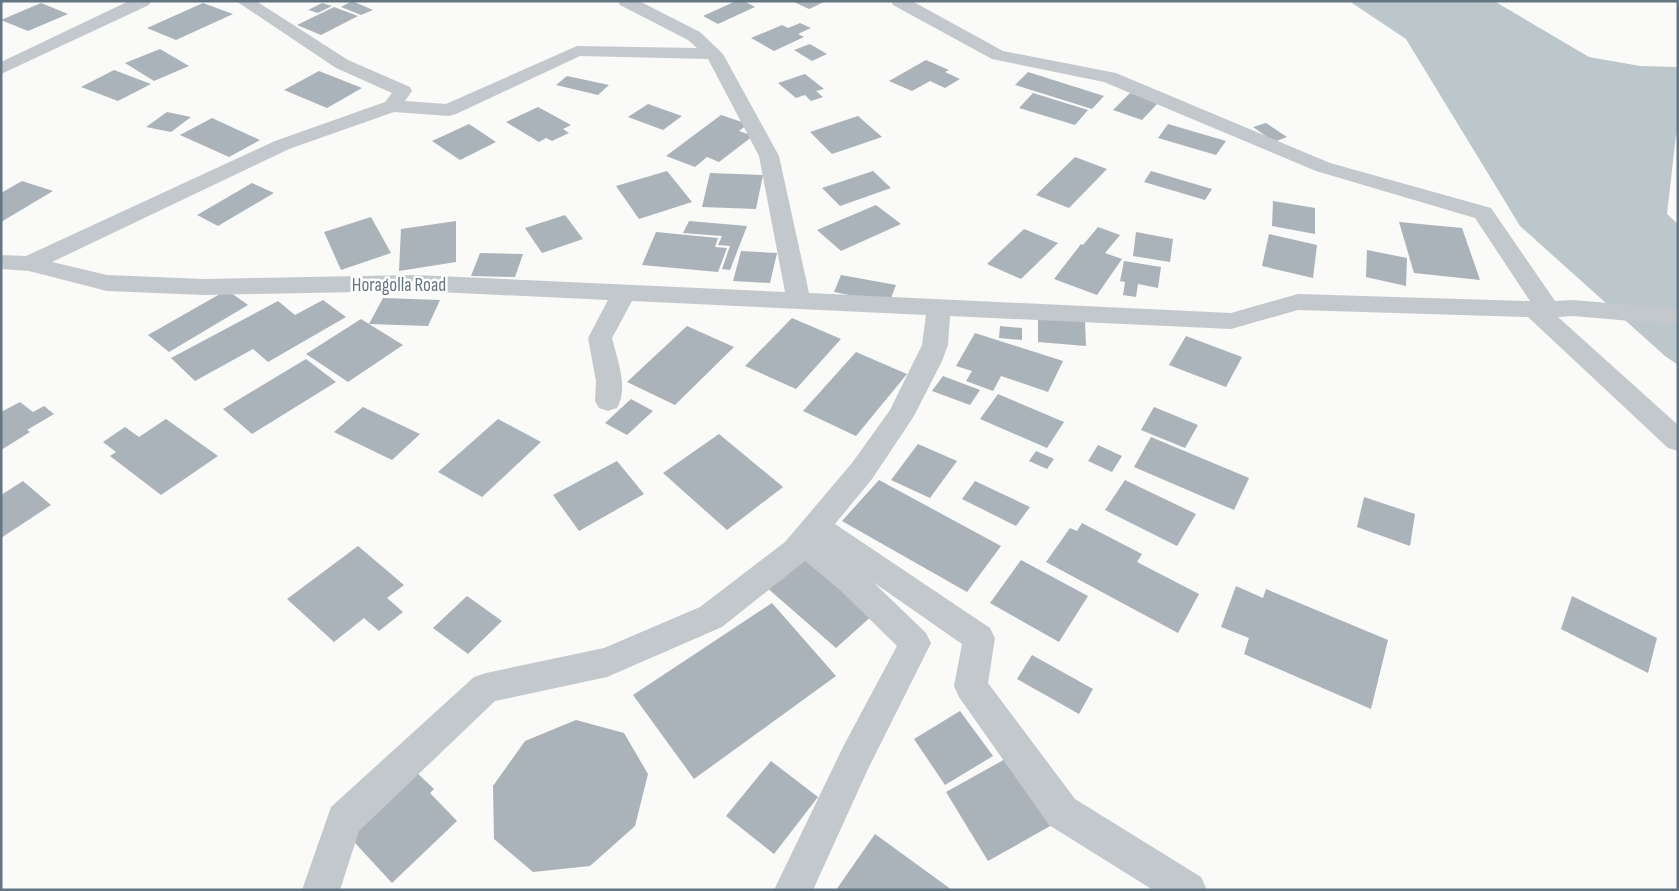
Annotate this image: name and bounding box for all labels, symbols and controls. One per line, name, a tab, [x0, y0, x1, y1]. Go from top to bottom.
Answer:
street label: Horagolla Road	[352, 274, 446, 297]

